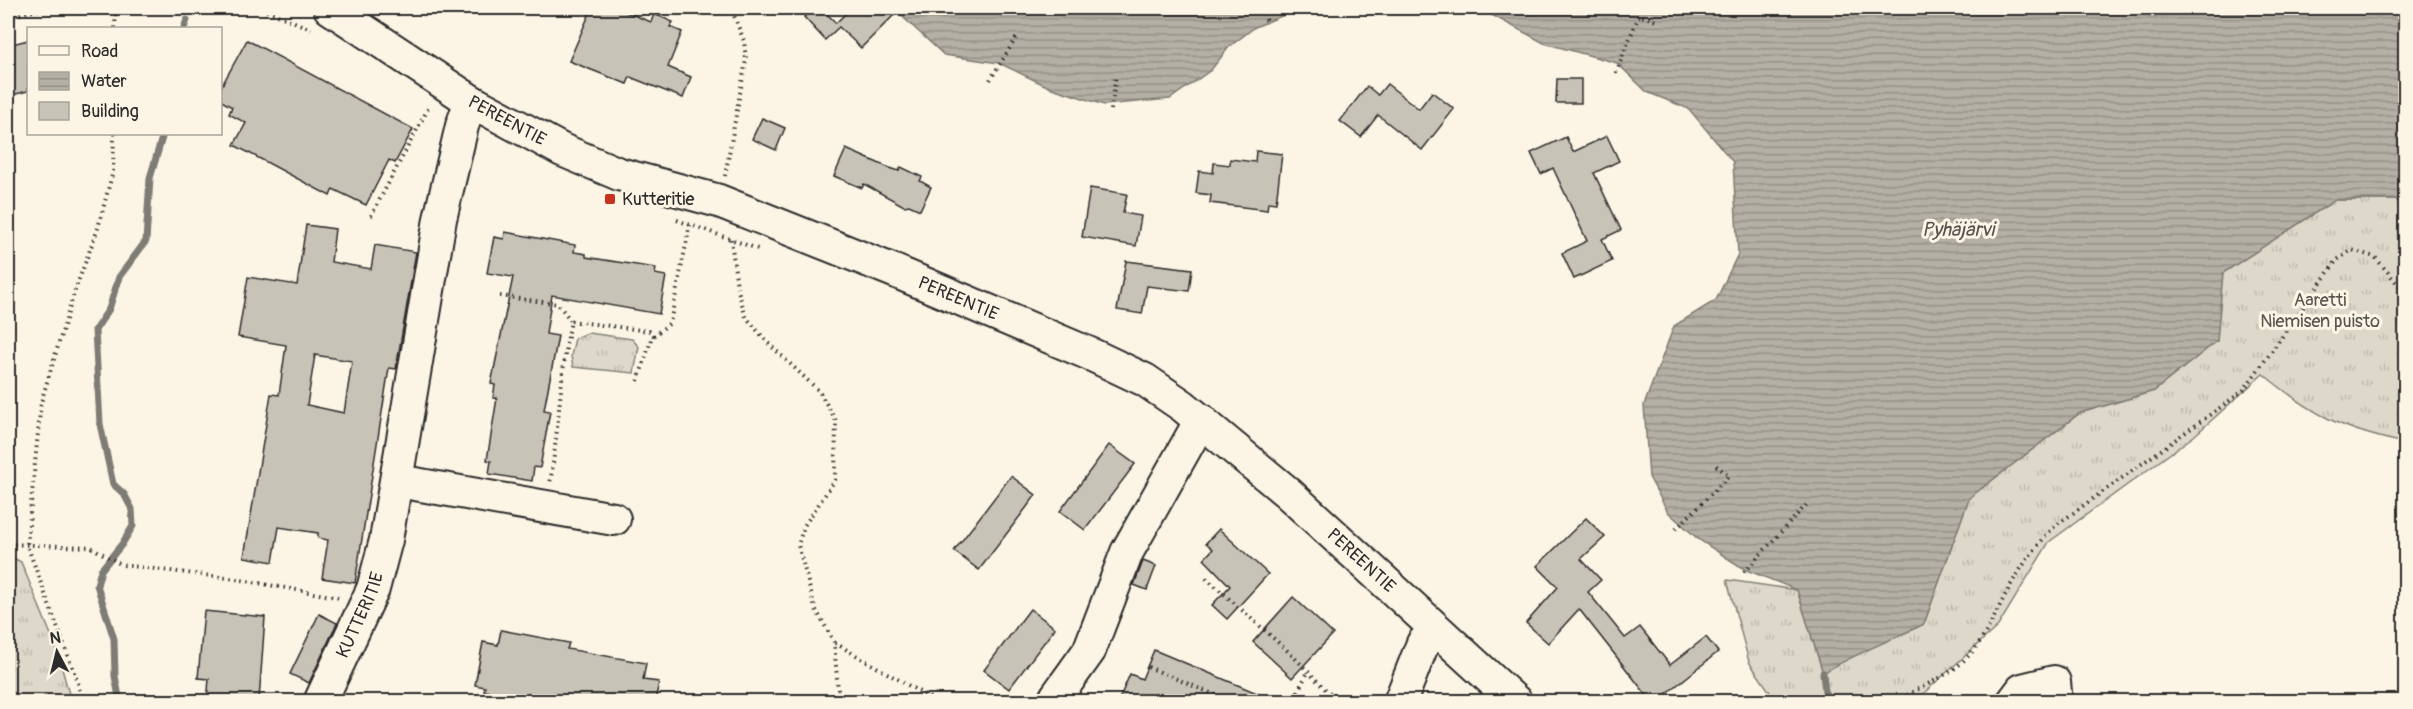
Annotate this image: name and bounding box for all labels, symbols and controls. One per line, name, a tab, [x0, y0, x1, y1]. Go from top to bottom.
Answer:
legend	[27, 27, 222, 135]
text: Road	[81, 40, 118, 63]
text: Water	[81, 70, 127, 93]
street label: PEREENTIE	[464, 91, 550, 151]
text: Building	[81, 100, 139, 123]
place label: Kutteritie	[622, 188, 694, 211]
marker: Kutteritie	[603, 192, 617, 206]
water label: Pyhäjärvi	[1922, 217, 1998, 242]
street label: PEREENTIE	[914, 271, 1002, 326]
park label: Aaretti Niemisen puisto	[2260, 289, 2380, 333]
street label: PEREENTIE	[1322, 523, 1400, 598]
street label: KUTTERITIE	[331, 570, 389, 662]
north arrow	[27, 622, 87, 682]
text: N	[49, 627, 62, 649]

